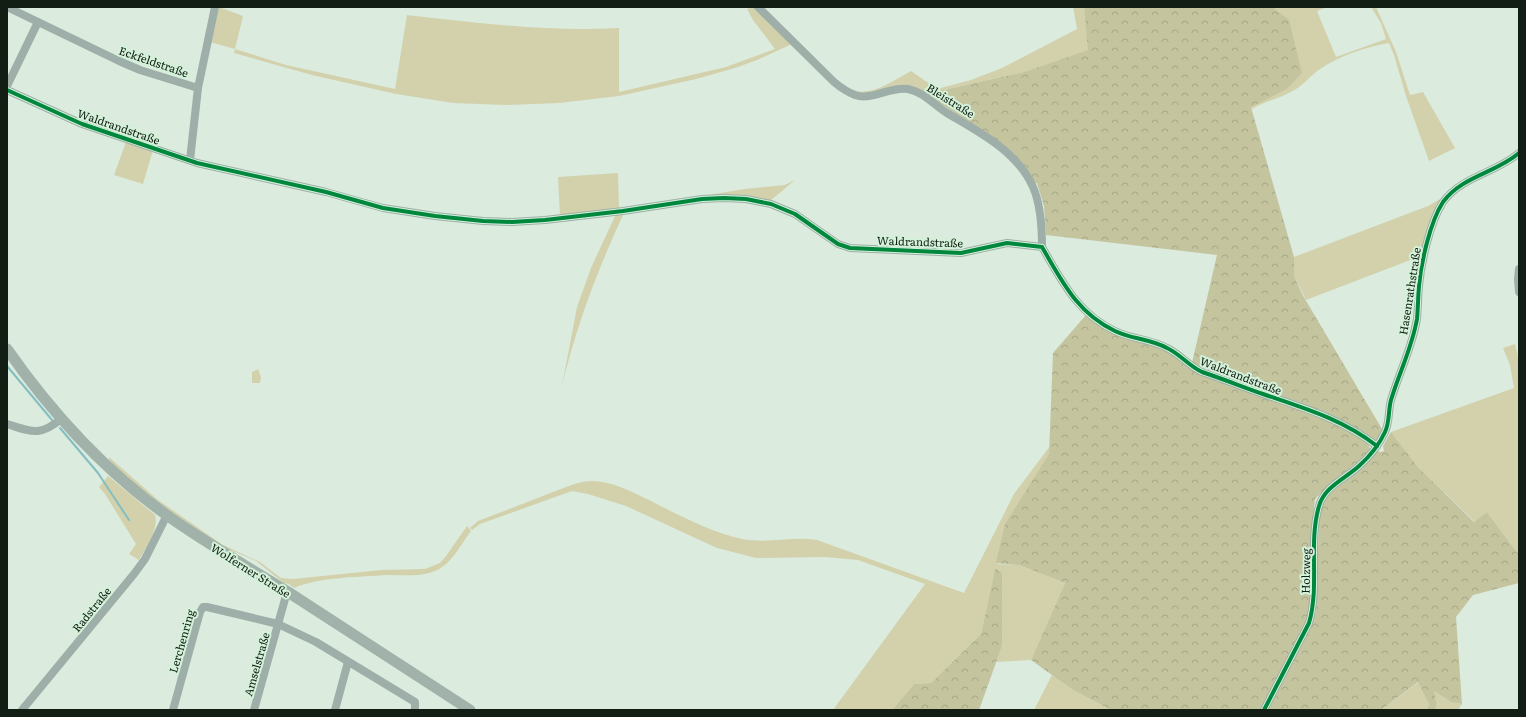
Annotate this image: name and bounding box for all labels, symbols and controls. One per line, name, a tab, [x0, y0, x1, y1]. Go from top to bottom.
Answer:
street label: Eckfeldstraße	[117, 42, 191, 80]
street label: Bleistraße	[924, 79, 978, 121]
street label: Waldrandstraße	[76, 104, 163, 148]
street label: Waldrandstraße	[877, 231, 964, 251]
street label: Hasenrathstraße	[1394, 246, 1424, 336]
street label: Waldrandstraße	[1198, 352, 1284, 398]
street label: Wolferner Straße	[208, 539, 294, 601]
street label: Holzweg	[1297, 547, 1313, 594]
street label: Radstraße	[68, 583, 114, 635]
street label: Lerchenring	[164, 607, 198, 675]
street label: Amselstraße	[239, 630, 273, 698]

